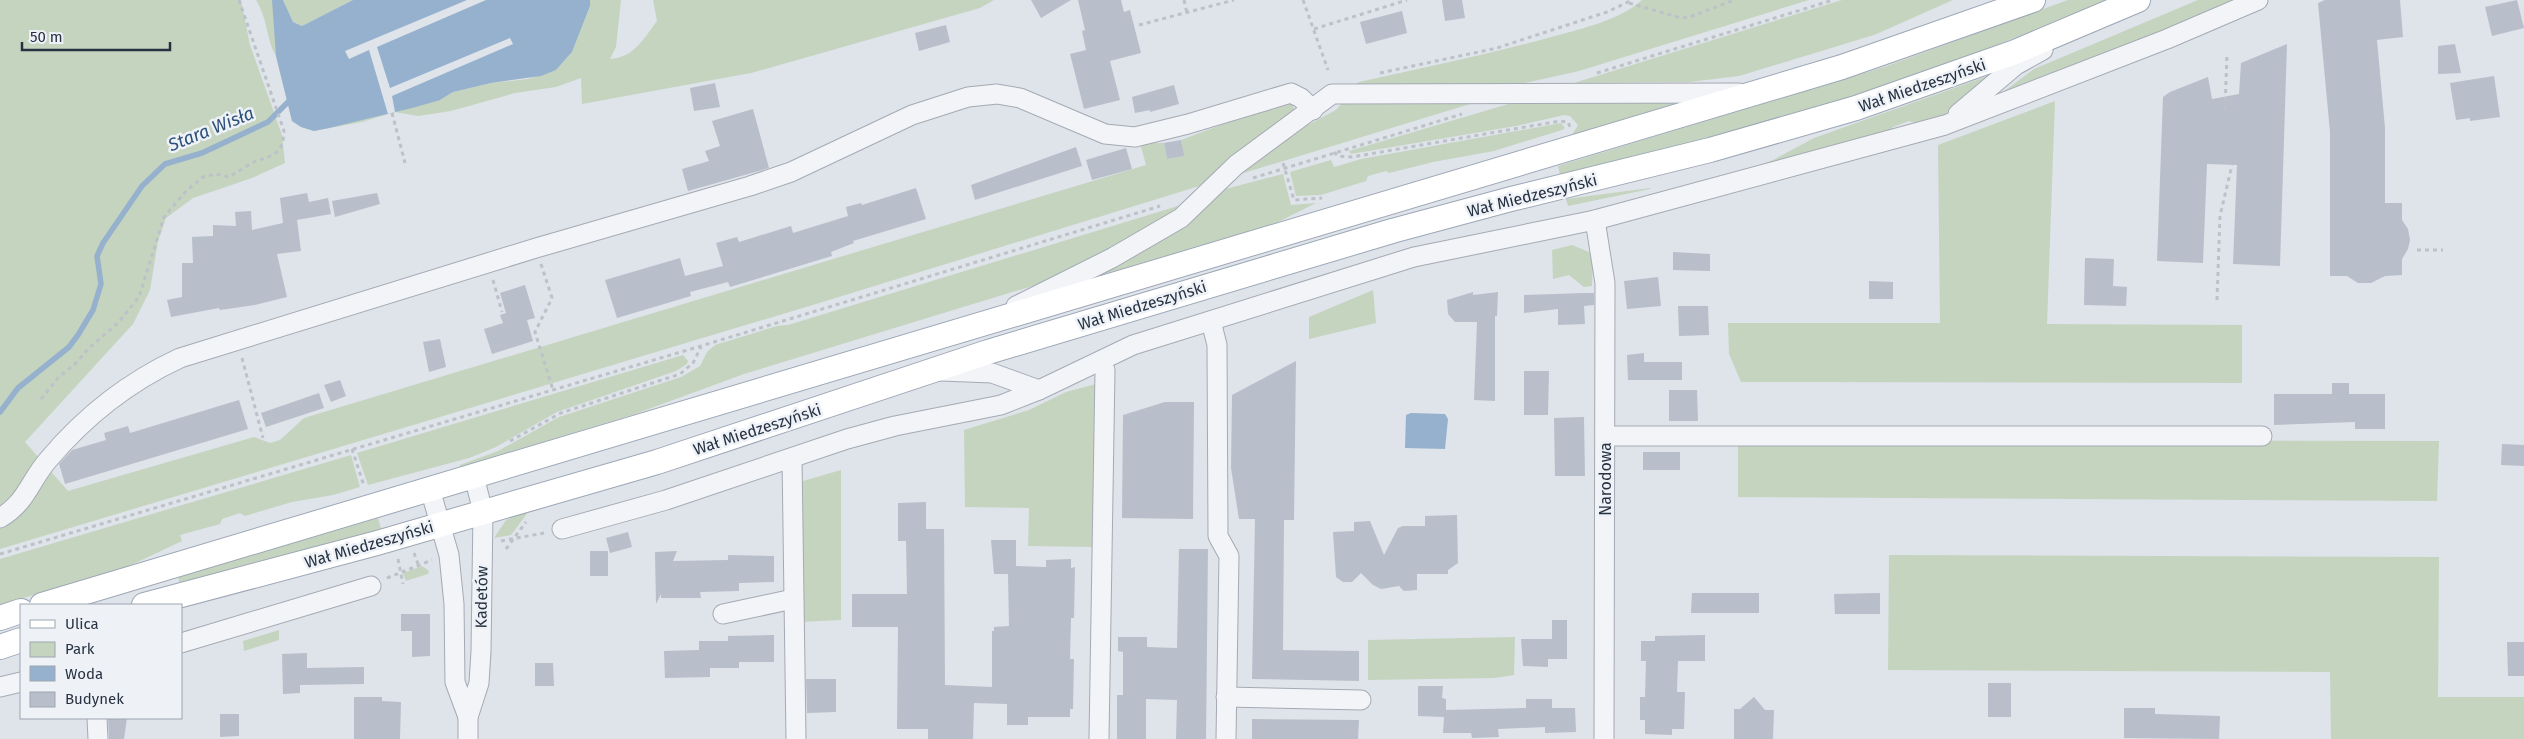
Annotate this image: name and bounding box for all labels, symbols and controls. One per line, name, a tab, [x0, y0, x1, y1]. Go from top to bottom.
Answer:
scale bar	[22, 20, 170, 52]
text: 50 m	[30, 28, 63, 46]
street label: Wał Miedzeszyński	[1856, 55, 1988, 116]
water label: Stara Wisła	[164, 102, 257, 157]
street label: Wał Miedzeszyński	[1465, 170, 1599, 221]
street label: Wał Miedzeszyński	[1076, 277, 1209, 334]
street label: Wał Miedzeszyński	[691, 400, 823, 459]
street label: Narodowa	[1596, 442, 1615, 516]
street label: Wał Miedzeszyński	[302, 517, 436, 572]
street label: Kadetów	[471, 565, 492, 628]
legend	[20, 604, 182, 719]
text: Ulica	[65, 615, 99, 633]
text: Park	[65, 640, 95, 658]
text: Woda	[65, 665, 103, 683]
text: Budynek	[65, 690, 124, 708]

